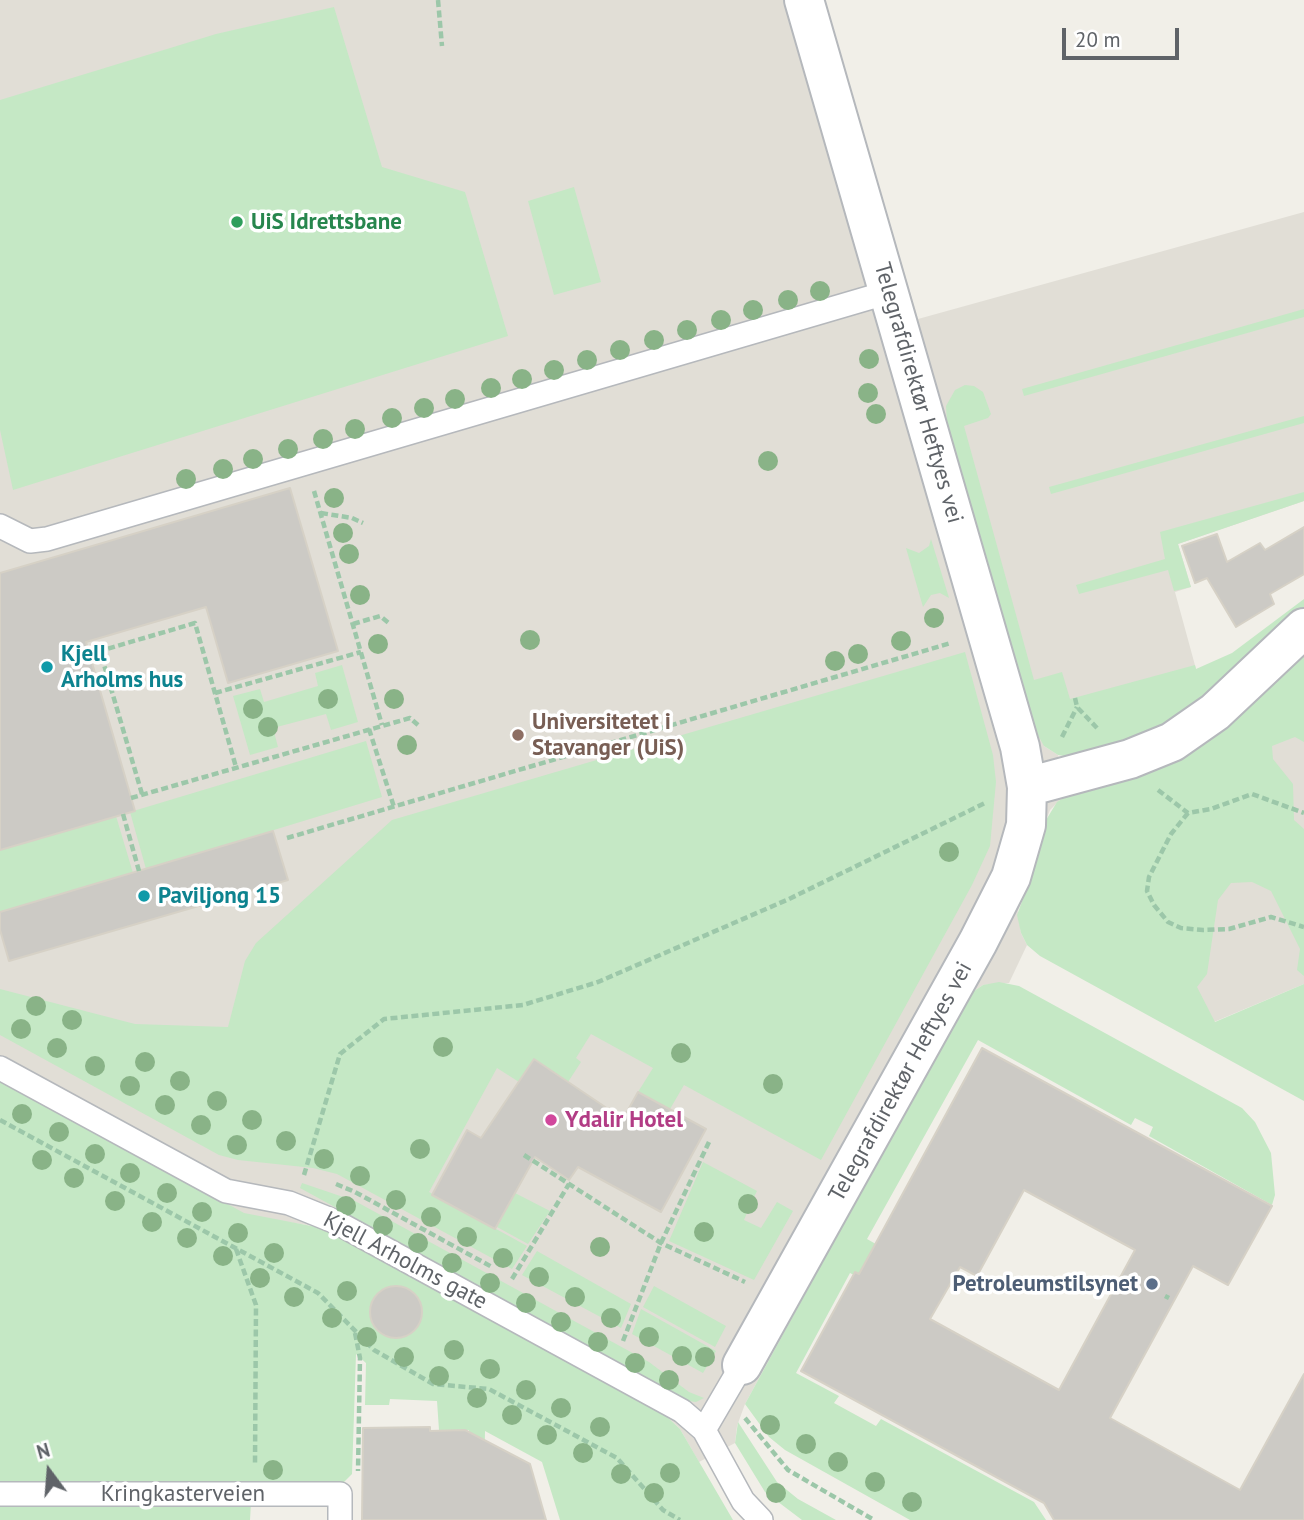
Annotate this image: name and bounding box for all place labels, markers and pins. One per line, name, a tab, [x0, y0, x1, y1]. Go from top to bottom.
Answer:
place label: UiS Idrettsbane	[251, 208, 402, 236]
marker: UiS Idrettsbane	[229, 214, 245, 230]
place label: Kjell Arholms hus	[61, 640, 183, 694]
marker: Kjell Arholms hus	[39, 659, 55, 675]
place label: Universitetet i Stavanger (UiS)	[532, 708, 684, 762]
marker: Universitetet i Stavanger (UiS)	[510, 727, 526, 743]
place label: Paviljong 15	[158, 882, 281, 910]
marker: Paviljong 15	[136, 888, 152, 904]
place label: Ydalir Hotel	[565, 1106, 683, 1134]
marker: Ydalir Hotel	[543, 1112, 559, 1128]
place label: Petroleumstilsynet	[953, 1270, 1138, 1298]
marker: Petroleumstilsynet	[1144, 1276, 1160, 1292]

